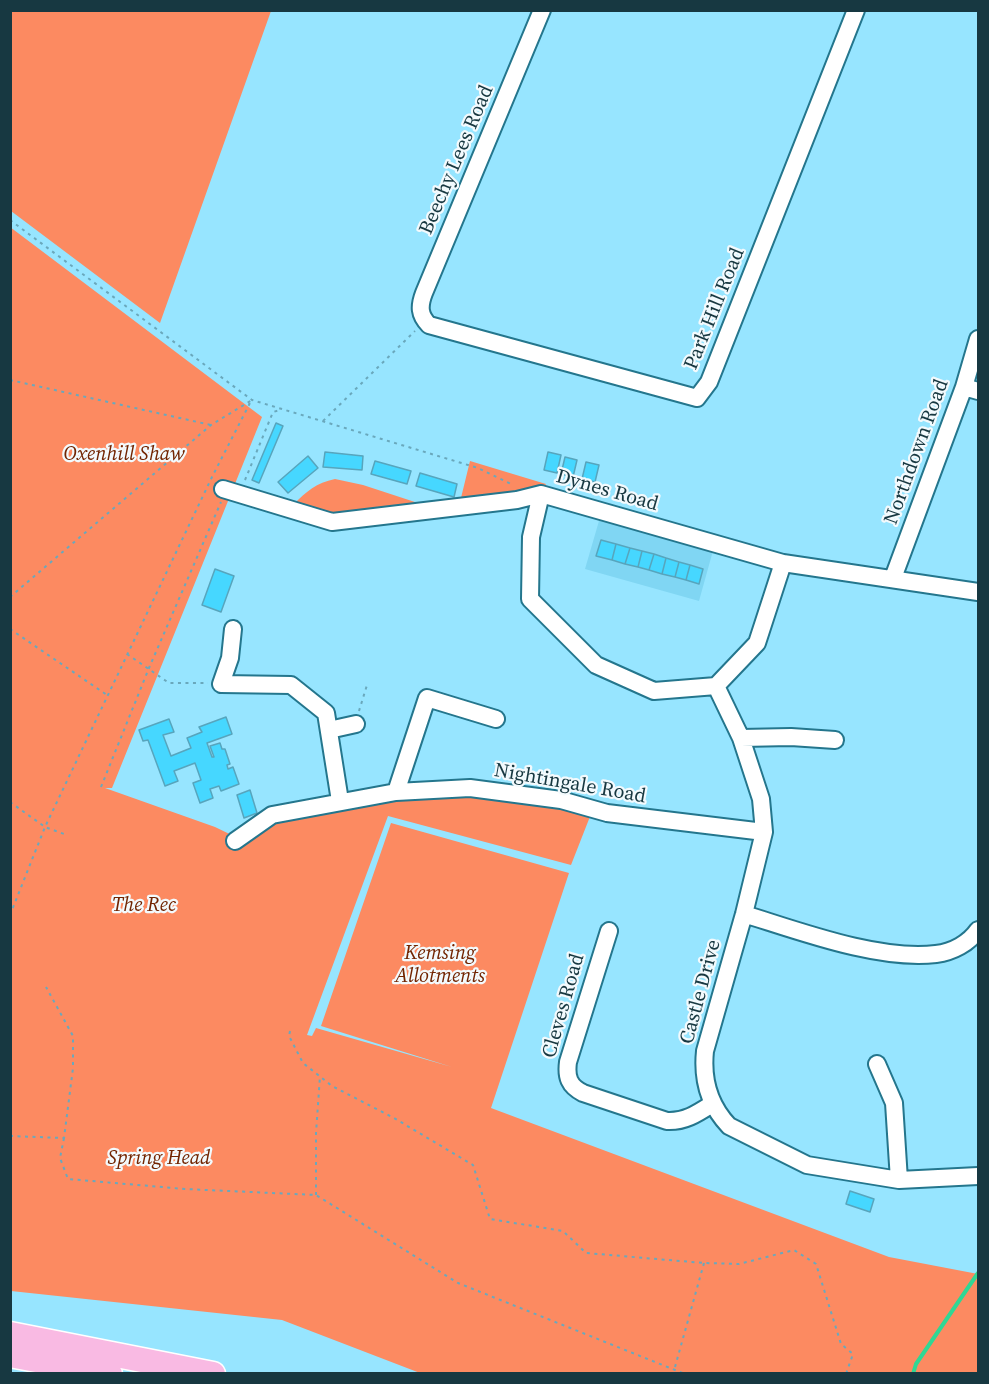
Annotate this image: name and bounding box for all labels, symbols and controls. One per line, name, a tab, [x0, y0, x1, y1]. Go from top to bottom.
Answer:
street label: Beechy Lees Road	[415, 82, 499, 238]
street label: Park Hill Road	[680, 245, 750, 373]
street label: Northdown Road	[880, 376, 954, 528]
park label: Oxenhill Shaw	[64, 443, 184, 467]
street label: Dynes Road	[553, 465, 661, 517]
street label: Nightingale Road	[492, 759, 648, 809]
park label: The Rec	[112, 894, 176, 918]
street label: Castle Drive	[676, 937, 726, 1047]
park label: Kemsing Allotments	[395, 942, 485, 989]
street label: Cleves Road	[538, 951, 590, 1061]
park label: Spring Head	[107, 1147, 211, 1171]

